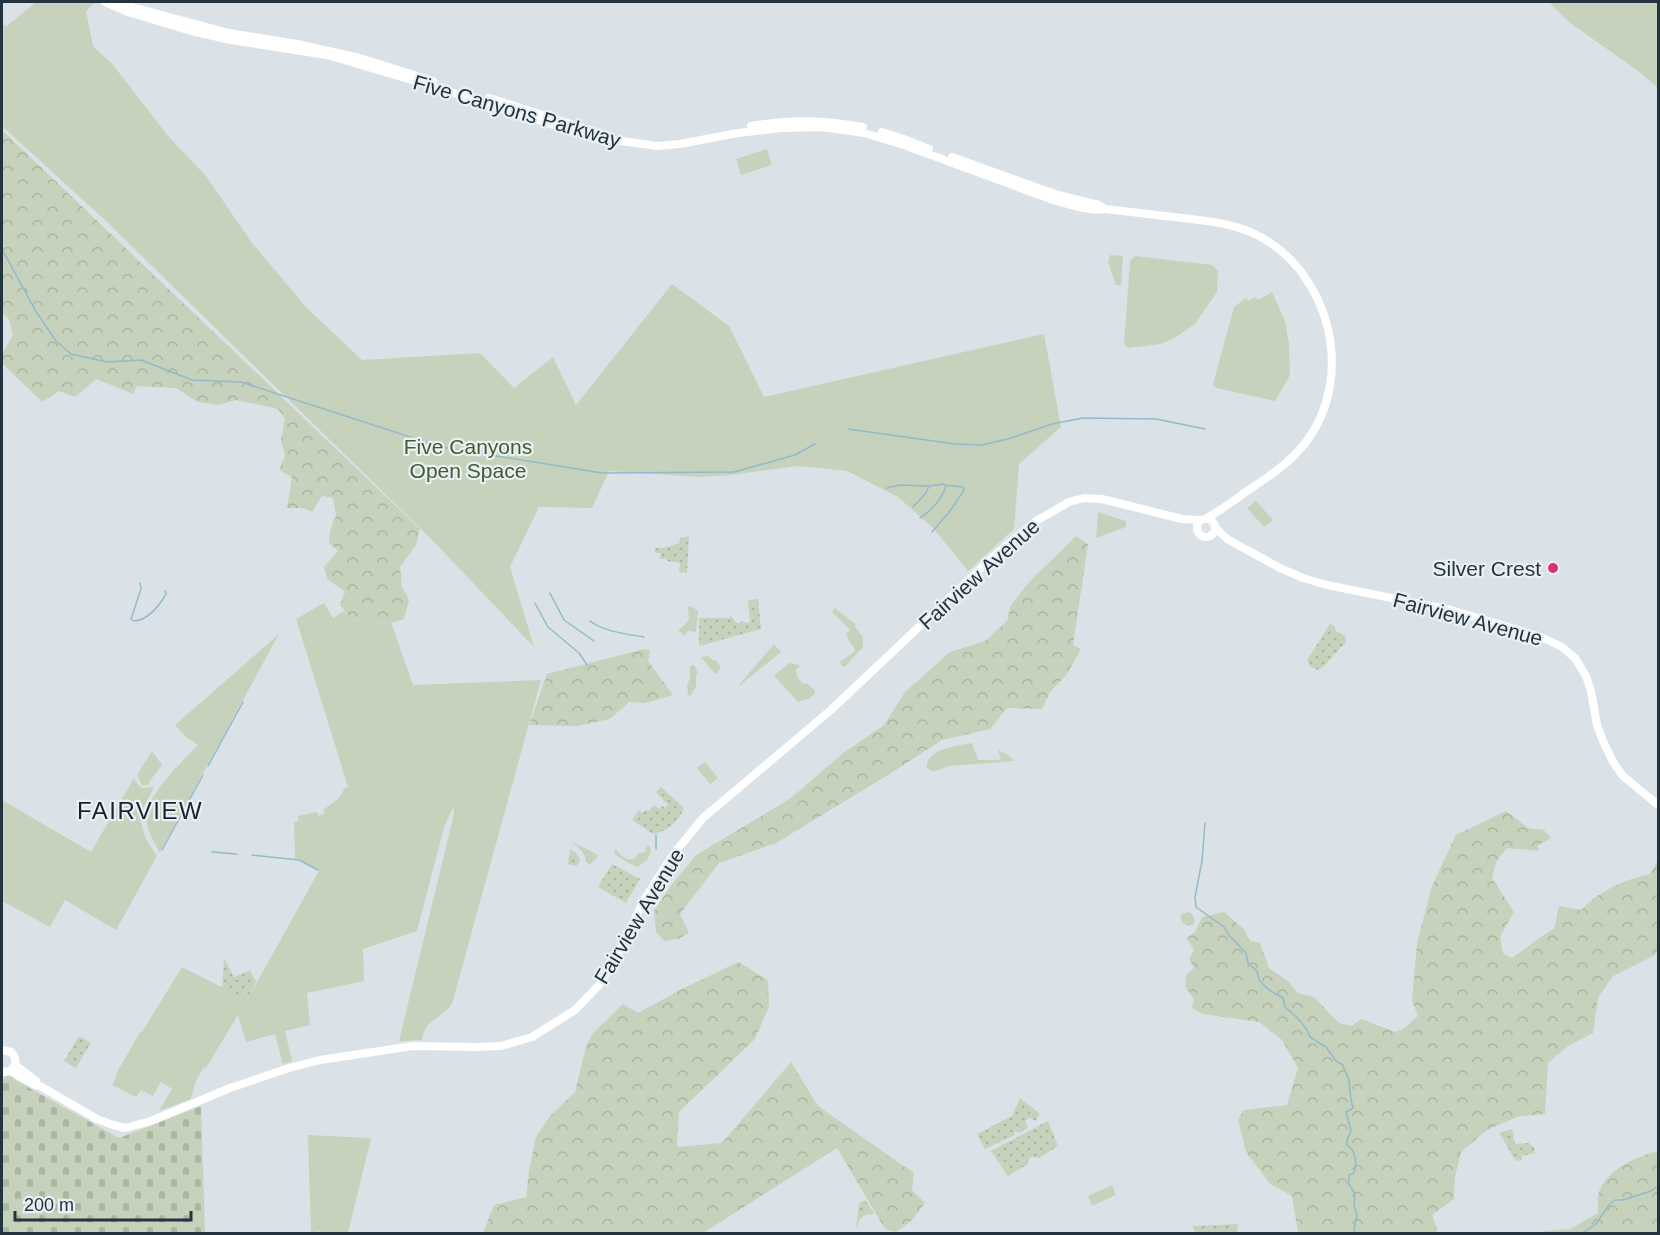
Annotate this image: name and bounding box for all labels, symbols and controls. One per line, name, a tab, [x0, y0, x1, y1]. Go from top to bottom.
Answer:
street label: Five Canyons Parkway	[411, 70, 624, 152]
park label: Five Canyons Open Space	[404, 435, 532, 482]
street label: Fairview Avenue	[914, 514, 1044, 634]
place label: Silver Crest	[1432, 557, 1541, 580]
marker: Silver Crest	[1546, 561, 1560, 575]
street label: Fairview Avenue	[1391, 588, 1545, 650]
district label: FAIRVIEW	[77, 797, 203, 824]
street label: Fairview Avenue	[590, 844, 688, 988]
scale bar	[15, 1184, 190, 1222]
text: 200 m	[24, 1195, 74, 1215]

